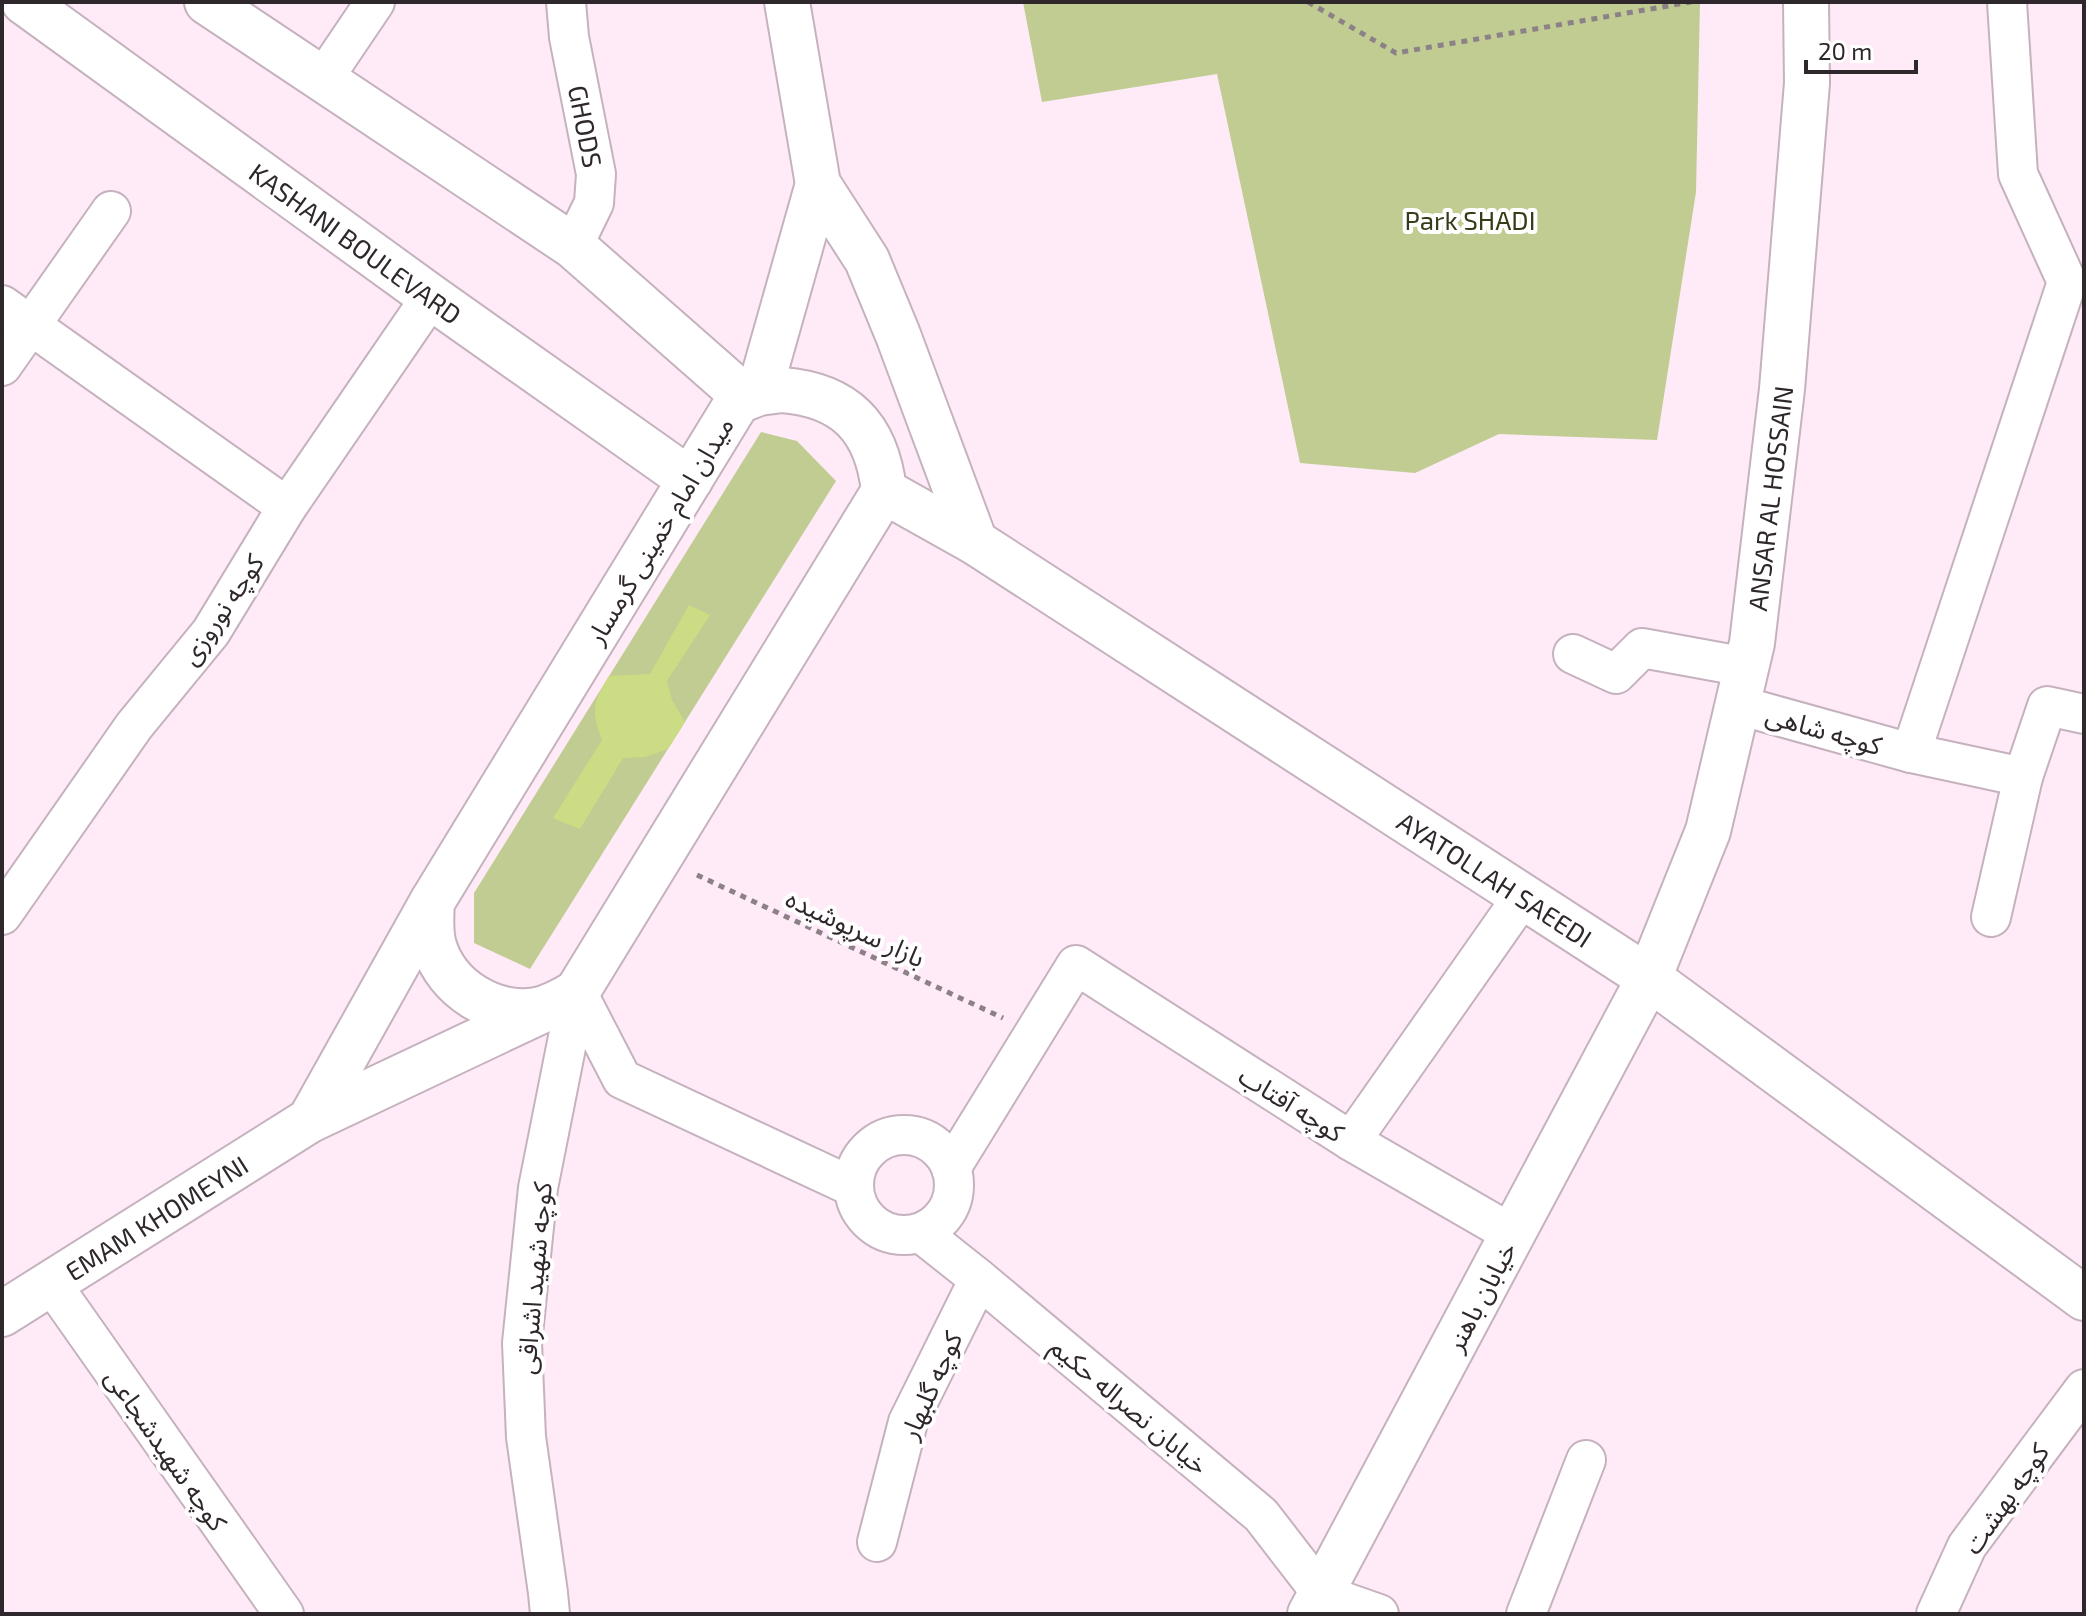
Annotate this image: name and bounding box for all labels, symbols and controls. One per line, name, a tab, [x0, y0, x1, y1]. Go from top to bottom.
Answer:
scale bar	[1806, 24, 1916, 74]
text: 20 m	[1818, 36, 1872, 65]
street label: GHODS	[563, 82, 610, 170]
street label: KASHANI BOULEVARD	[244, 156, 468, 329]
park label: Park SHADI	[1405, 204, 1535, 235]
street label: ANSAR AL HOSSAIN	[1740, 384, 1798, 613]
street label: میدان امام خمینی گرمسار	[578, 411, 744, 653]
street label: کوچه نوروزی	[173, 548, 272, 672]
street label: کوچه شاهی	[1762, 698, 1886, 763]
street label: AYATOLLAH SAEEDI	[1392, 804, 1598, 953]
street label: بازار سرپوشیده	[780, 881, 930, 976]
street label: کوچه آفتاب	[1232, 1059, 1350, 1150]
street label: EMAM KHOMEYNI	[59, 1148, 253, 1286]
street label: کوچه شهید اشراقی	[509, 1180, 560, 1376]
street label: خیابان باهنر	[1438, 1236, 1523, 1357]
street label: کوچه گلبهار	[892, 1326, 970, 1446]
street label: خیابان نصراله حکیم	[1041, 1330, 1215, 1485]
street label: کوچه شهیدشجاعی	[97, 1362, 235, 1538]
street label: کوچه بهشت	[1956, 1437, 2057, 1561]

